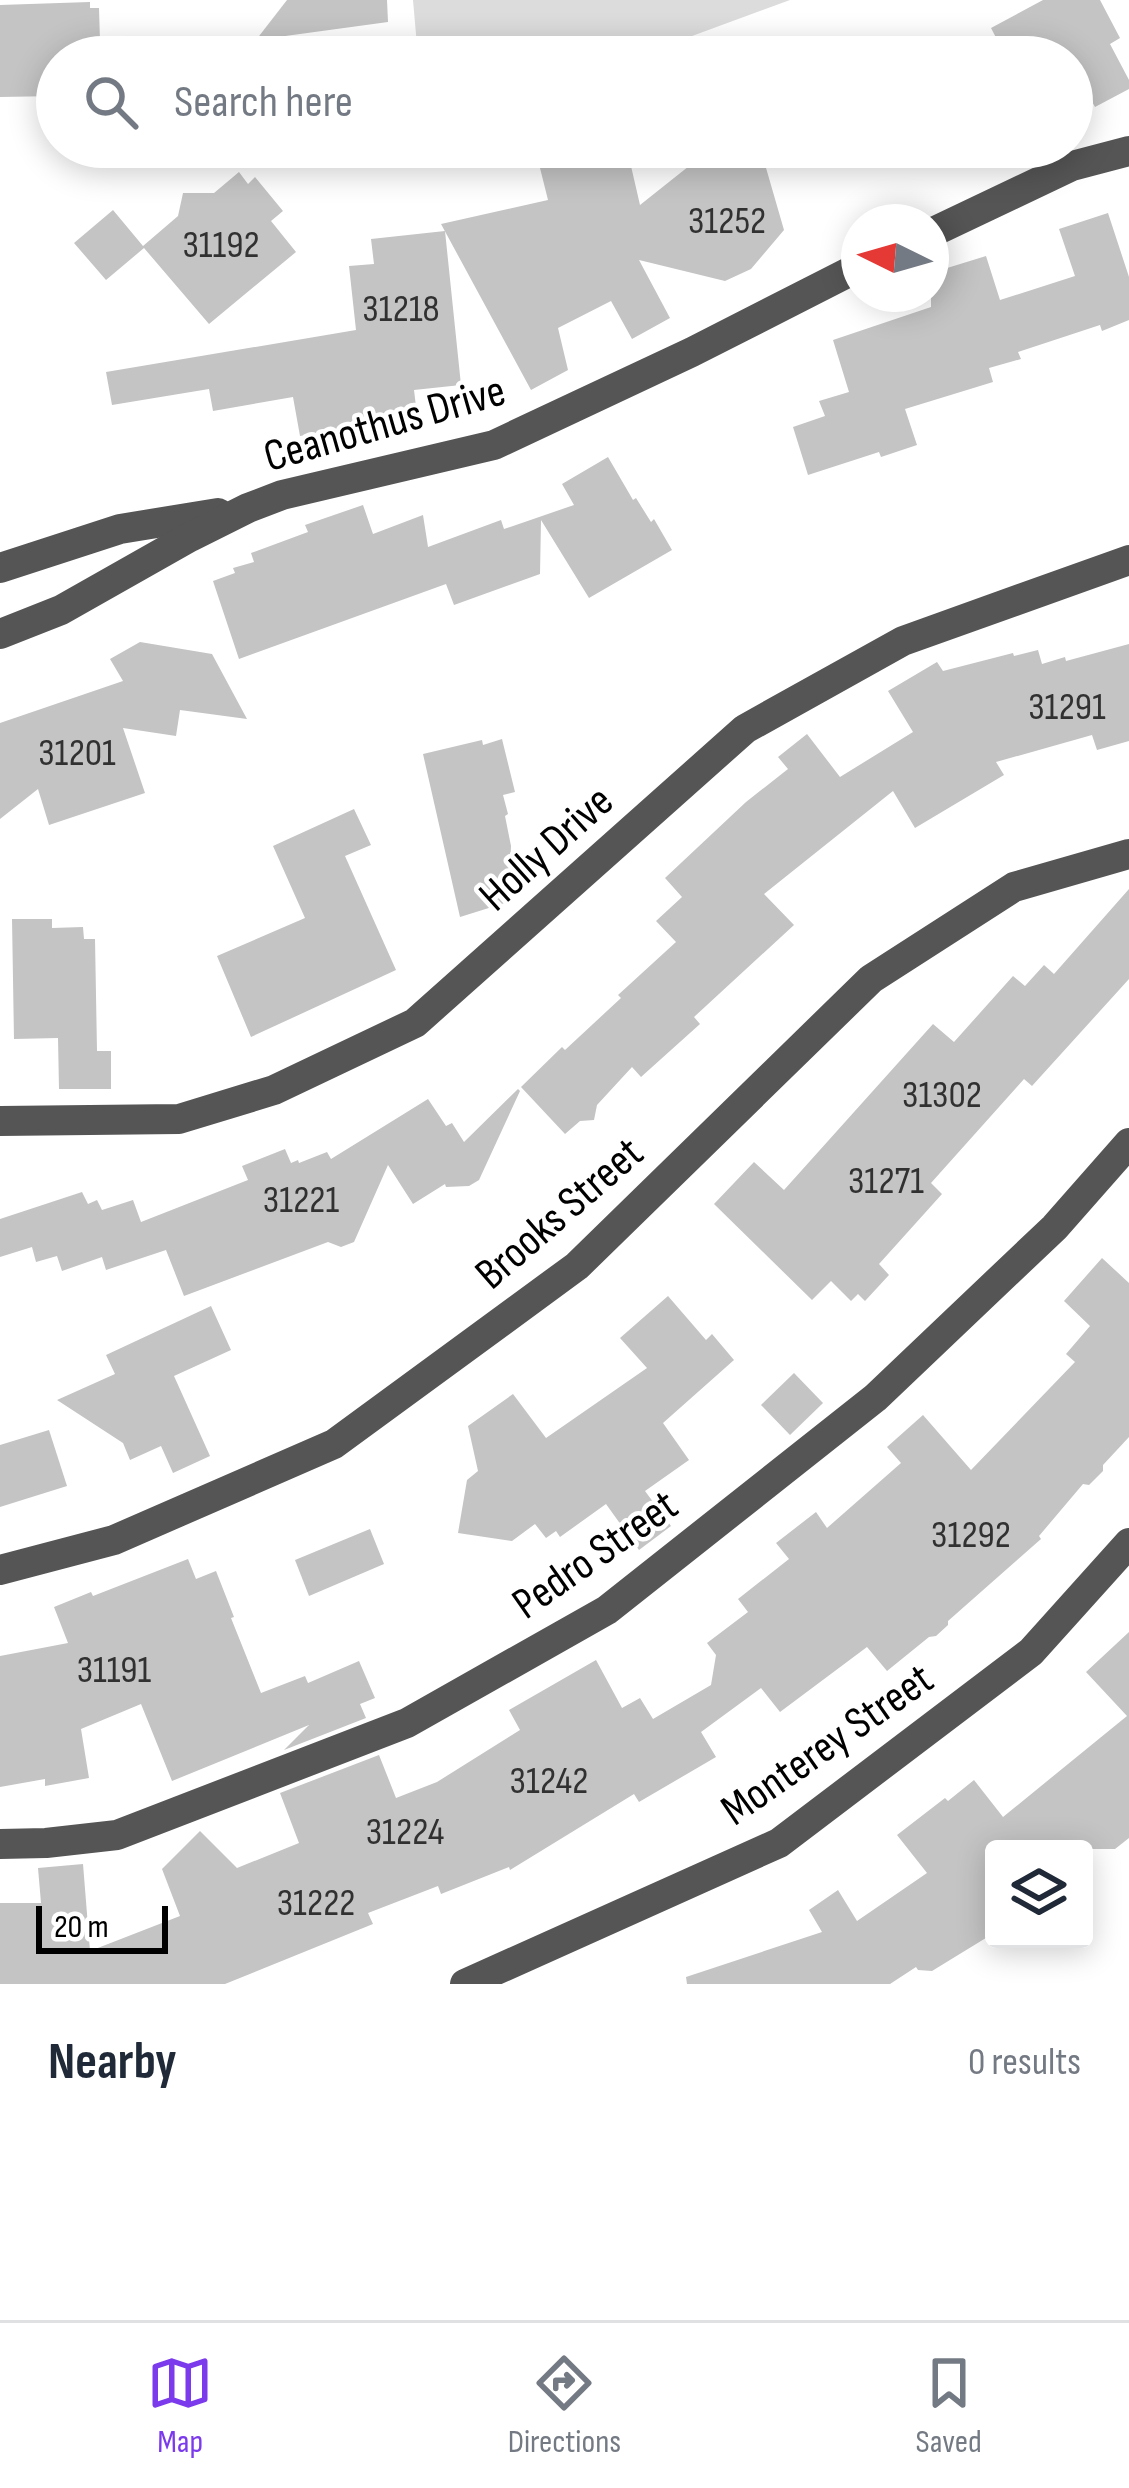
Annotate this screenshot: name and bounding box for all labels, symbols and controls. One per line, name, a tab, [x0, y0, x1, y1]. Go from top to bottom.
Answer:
search box	[36, 36, 1093, 168]
icon: search	[78, 69, 144, 135]
text: Search here	[174, 75, 353, 130]
house number: 31252	[688, 198, 766, 245]
north arrow	[841, 204, 949, 312]
house number: 31192	[182, 222, 260, 269]
house number: 31218	[362, 286, 440, 333]
street label: Ceanothus Drive	[258, 364, 512, 485]
house number: 31291	[1028, 684, 1106, 731]
house number: 31201	[38, 730, 116, 777]
street label: Holly Drive	[468, 774, 625, 923]
house number: 31302	[902, 1072, 982, 1119]
street label: Brooks Street	[464, 1126, 655, 1302]
house number: 31271	[848, 1158, 924, 1205]
house number: 31221	[263, 1177, 340, 1224]
street label: Pedro Street	[502, 1478, 689, 1632]
house number: 31292	[931, 1512, 1011, 1559]
house number: 31191	[77, 1647, 152, 1694]
street label: Monterey Street	[711, 1652, 944, 1838]
house number: 31242	[510, 1758, 588, 1805]
house number: 31224	[366, 1809, 444, 1856]
map controls	[985, 1840, 1093, 1948]
button: layers	[985, 1840, 1093, 1948]
house number: 31222	[277, 1880, 355, 1927]
scale bar	[36, 1900, 168, 1953]
text: 20 m	[54, 1907, 109, 1947]
text: Nearby	[48, 2032, 177, 2093]
text: 0 results	[968, 2039, 1081, 2086]
tab: Map	[147, 2350, 213, 2462]
tab: Directions	[508, 2350, 621, 2462]
tab: Saved	[916, 2350, 982, 2462]

